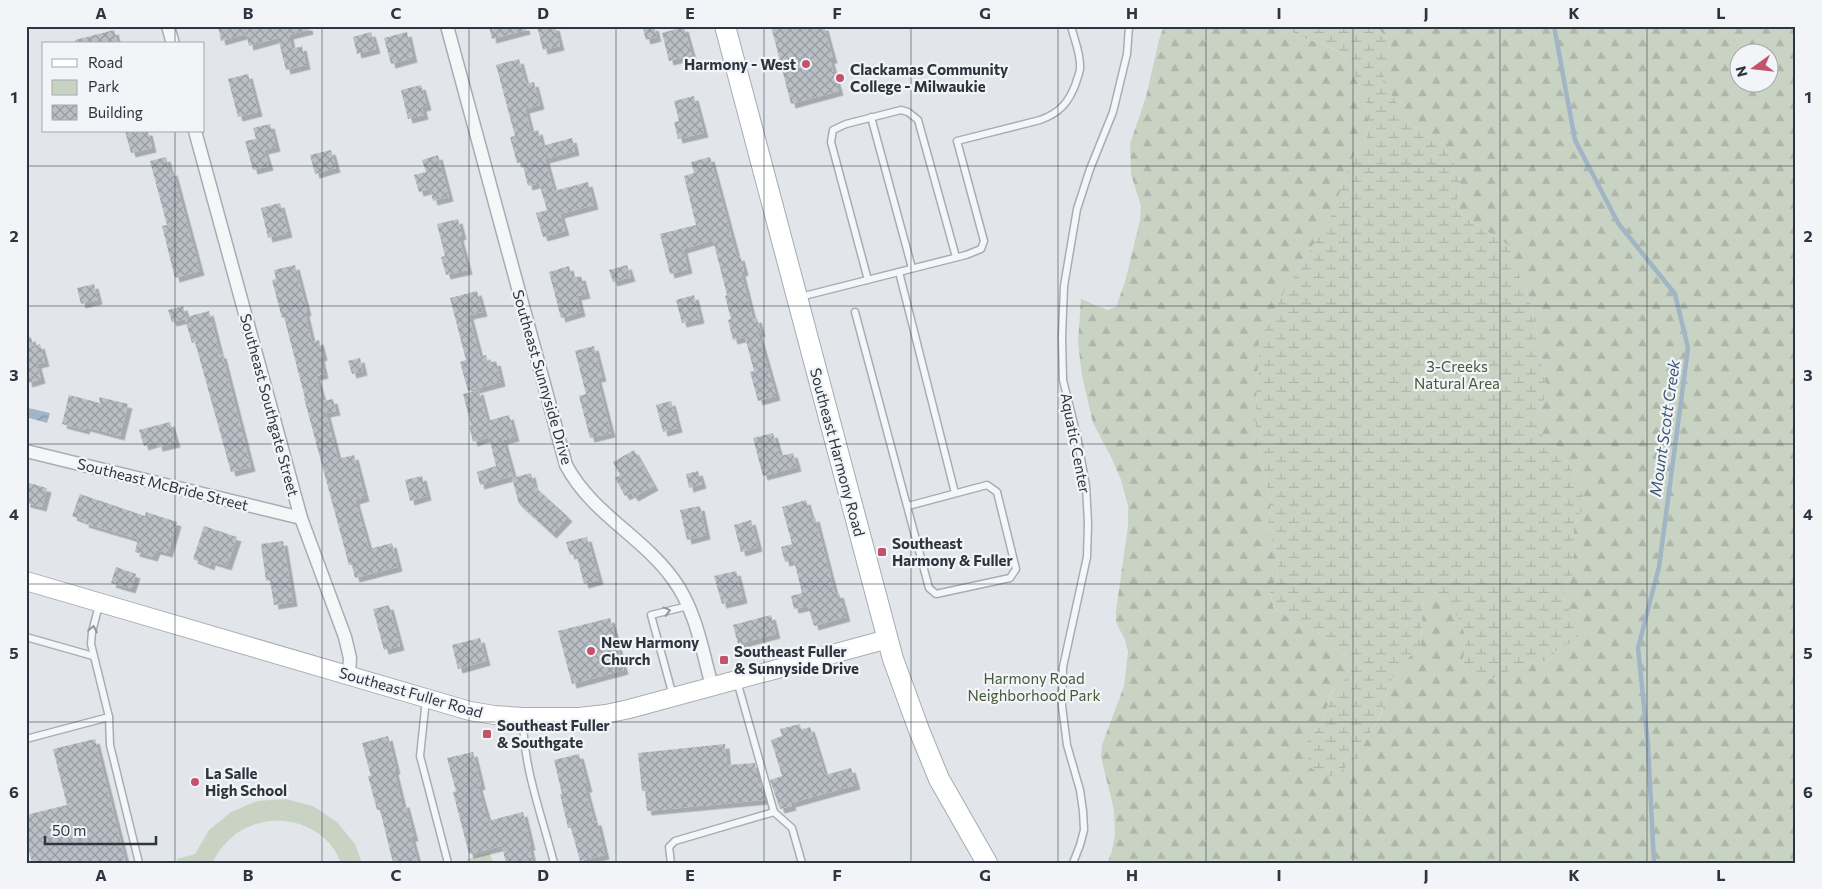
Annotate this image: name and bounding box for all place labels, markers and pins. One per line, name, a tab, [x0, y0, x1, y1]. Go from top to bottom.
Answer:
place label: Harmony - West	[684, 55, 796, 73]
marker: Harmony - West	[800, 58, 812, 70]
place label: Clackamas Community College - Milwaukie	[850, 60, 1009, 95]
marker: Clackamas Community College - Milwaukie	[834, 72, 846, 84]
place label: Southeast Harmony & Fuller	[892, 534, 1013, 569]
marker: Southeast Harmony & Fuller	[876, 546, 888, 558]
place label: New Harmony Church	[601, 633, 700, 668]
place label: Southeast Fuller & Sunnyside Drive	[734, 642, 859, 677]
marker: New Harmony Church	[585, 645, 597, 657]
marker: Southeast Fuller & Sunnyside Drive	[718, 654, 730, 666]
place label: Southeast Fuller & Southgate	[497, 716, 610, 751]
marker: Southeast Fuller & Southgate	[481, 728, 493, 740]
place label: La Salle High School	[205, 764, 287, 799]
marker: La Salle High School	[189, 776, 201, 788]

